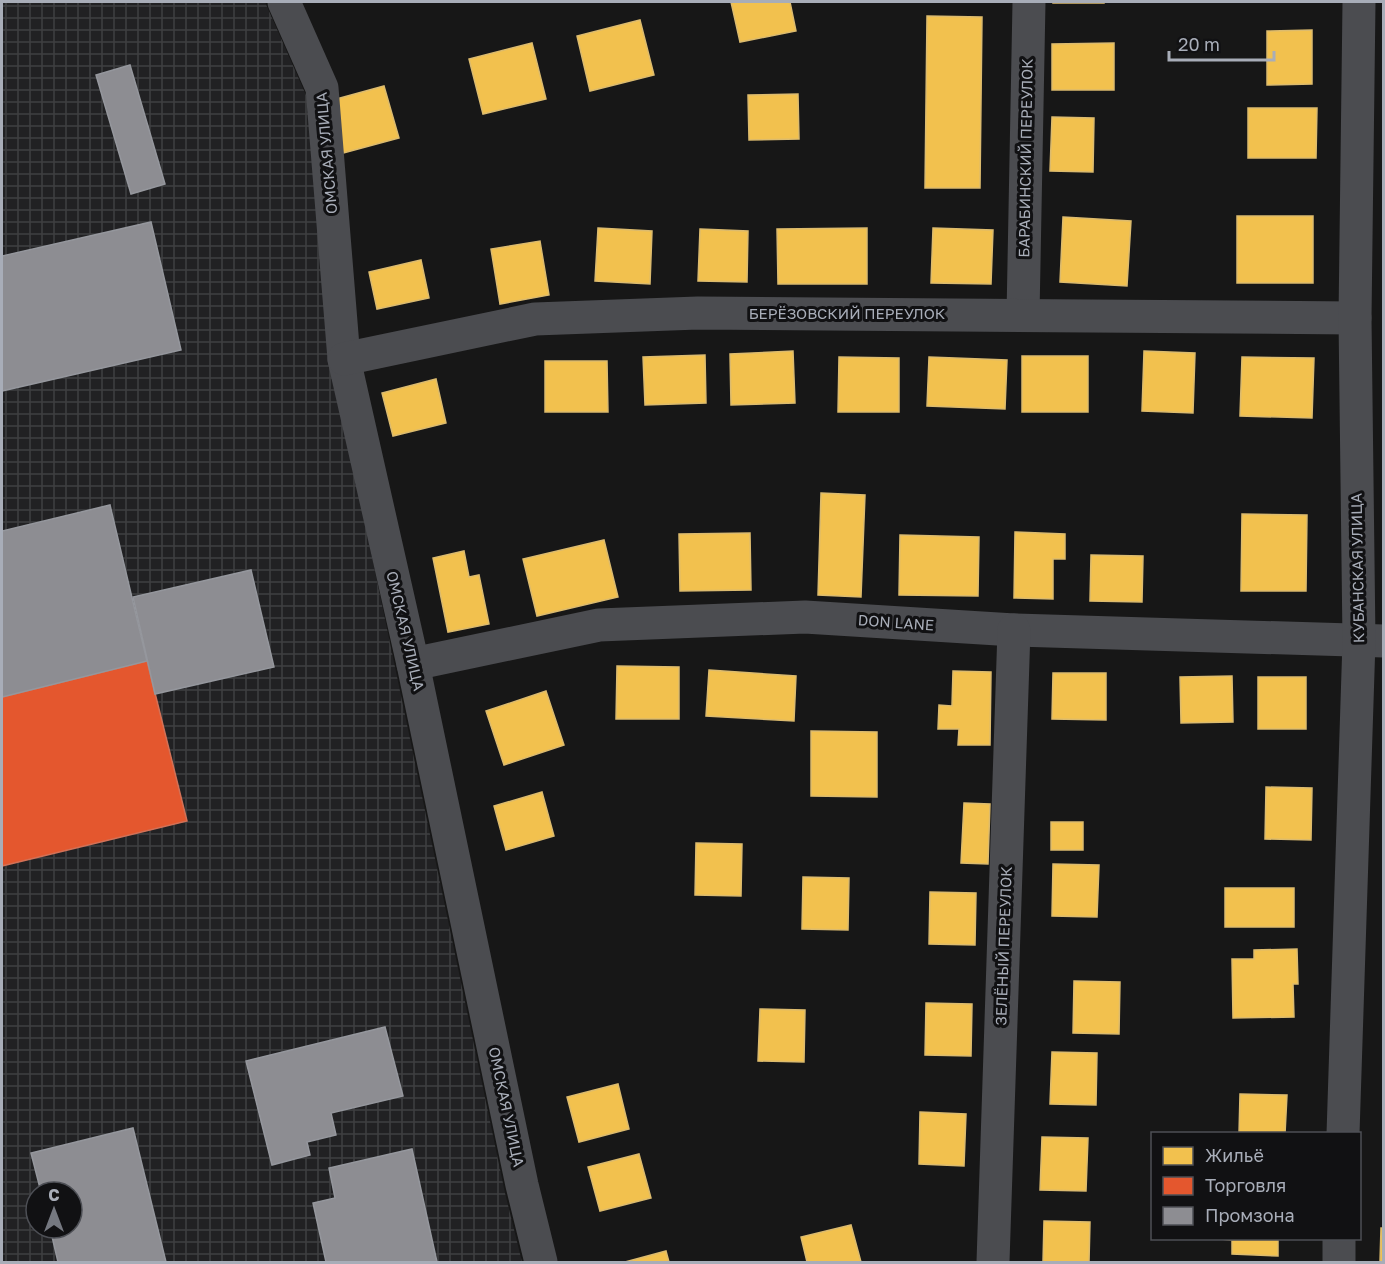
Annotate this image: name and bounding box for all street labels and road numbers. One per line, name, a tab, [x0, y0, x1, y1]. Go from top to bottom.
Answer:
street label: БАРАБИНСКИЙ ПЕРЕУЛОК	[1014, 58, 1036, 258]
street label: ОМСКАЯ УЛИЦА	[312, 91, 340, 215]
street label: БЕРЁЗОВСКИЙ ПЕРЕУЛОК	[749, 304, 946, 322]
street label: КУБАНСКАЯ УЛИЦА	[1347, 493, 1367, 643]
street label: ОМСКАЯ УЛИЦА	[383, 569, 429, 692]
street label: DON LANE	[857, 610, 935, 634]
street label: ЗЕЛЁНЫЙ ПЕРЕУЛОК	[991, 865, 1015, 1026]
street label: ОМСКАЯ УЛИЦА	[485, 1045, 528, 1168]

